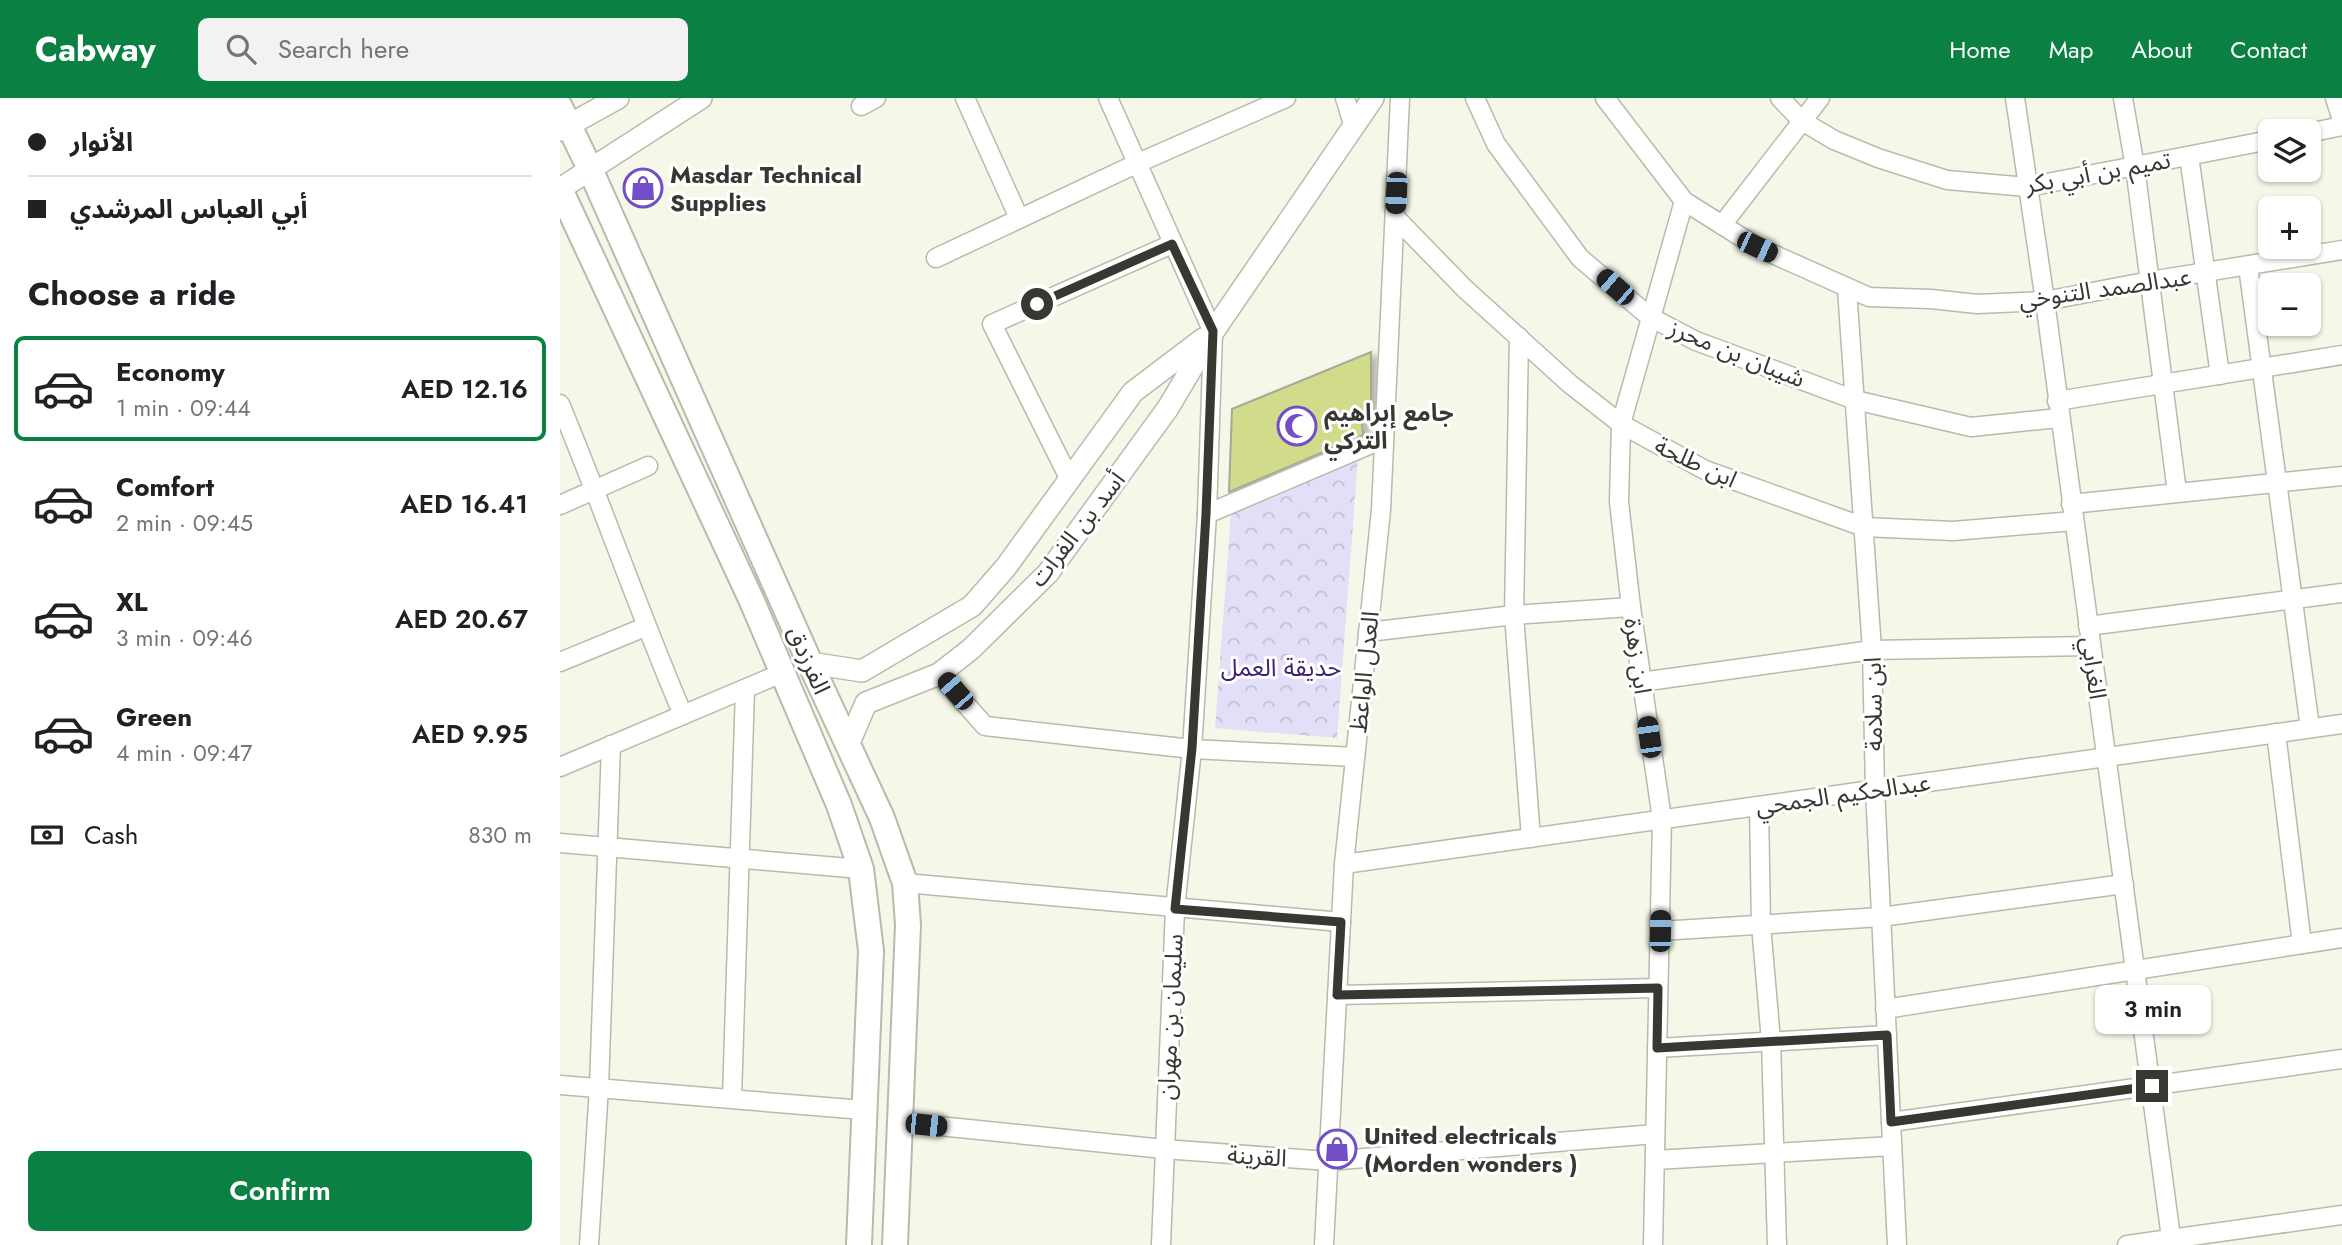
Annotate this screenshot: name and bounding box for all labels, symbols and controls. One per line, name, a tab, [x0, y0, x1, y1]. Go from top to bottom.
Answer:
search box	[198, 18, 688, 81]
text: Cabway	[35, 26, 156, 73]
icon: search	[222, 30, 260, 68]
text: Search here	[278, 30, 409, 68]
text: Home	[1949, 32, 2011, 67]
text: Map	[2049, 32, 2093, 67]
text: About	[2131, 32, 2192, 67]
text: Contact	[2230, 32, 2307, 67]
map controls	[2258, 119, 2321, 336]
button: layers	[2258, 119, 2321, 182]
text: الأنوار	[70, 123, 133, 161]
street label: تميم بن أبي بكر	[2022, 142, 2174, 204]
place label: Masdar Technical Supplies	[670, 157, 862, 220]
shop icon: Masdar Technical Supplies	[622, 167, 664, 209]
car	[1385, 171, 1408, 215]
text: أبي العباس المرشدي	[70, 190, 308, 228]
button: +	[2258, 196, 2321, 259]
car	[1734, 229, 1781, 265]
street label: عبدالصمد التنوخي	[2016, 259, 2194, 319]
car	[1593, 265, 1638, 309]
text: Choose a ride	[28, 271, 236, 317]
button: −	[2258, 273, 2321, 336]
route start	[1021, 288, 1053, 320]
street label: شيبان بن محرز	[1663, 309, 1810, 396]
text: Economy	[116, 353, 225, 391]
icon: car	[32, 357, 95, 420]
text: AED 12.16	[401, 370, 528, 408]
text: 1 min · 09:44	[116, 391, 251, 425]
place label: جامع إبراهيم التركي	[1324, 395, 1454, 460]
mosque icon: جامع إبراهيم التركي	[1276, 405, 1318, 447]
street label: ابن طلحة	[1649, 428, 1743, 496]
street label: أسد بن الفرات	[1021, 464, 1133, 594]
text: Comfort	[116, 468, 214, 506]
icon: car	[32, 472, 95, 535]
text: AED 16.41	[400, 485, 528, 523]
text: 2 min · 09:45	[116, 506, 253, 540]
text: XL	[116, 583, 148, 621]
icon: car	[32, 587, 95, 650]
text: AED 20.67	[395, 600, 528, 638]
street label: العدل الواعظ	[1340, 609, 1388, 735]
street label: ابن زهرة	[1615, 616, 1661, 696]
street label: الفرزدق	[778, 620, 840, 700]
text: 3 min · 09:46	[116, 621, 253, 655]
street label: الغرابي	[2071, 634, 2116, 702]
park label: حديقة العمل	[1221, 650, 1341, 685]
street label: ابن سلامة	[1855, 657, 1891, 751]
car	[934, 668, 977, 714]
text: Green	[116, 698, 192, 736]
icon: car	[32, 702, 95, 765]
text: AED 9.95	[412, 715, 528, 753]
car	[1636, 715, 1663, 759]
text: 4 min · 09:47	[116, 736, 252, 770]
street label: عبدالحكيم الجمحي	[1753, 764, 1933, 825]
icon: cash	[28, 816, 66, 854]
text: Cash	[84, 816, 138, 854]
text: 830 m	[468, 818, 532, 852]
car	[1650, 910, 1671, 952]
street label: سليمان بن مهران	[1148, 933, 1192, 1101]
callout: 3 min	[2094, 984, 2210, 1034]
text: 3 min	[2124, 992, 2182, 1026]
route end	[2136, 1070, 2168, 1102]
car	[905, 1112, 948, 1138]
place label: United electricals (Morden wonders )	[1364, 1118, 1578, 1181]
shop icon: United electricals (Morden wonders )	[1316, 1128, 1358, 1170]
street label: القرينة	[1226, 1136, 1288, 1176]
button: Confirm	[28, 1151, 532, 1231]

